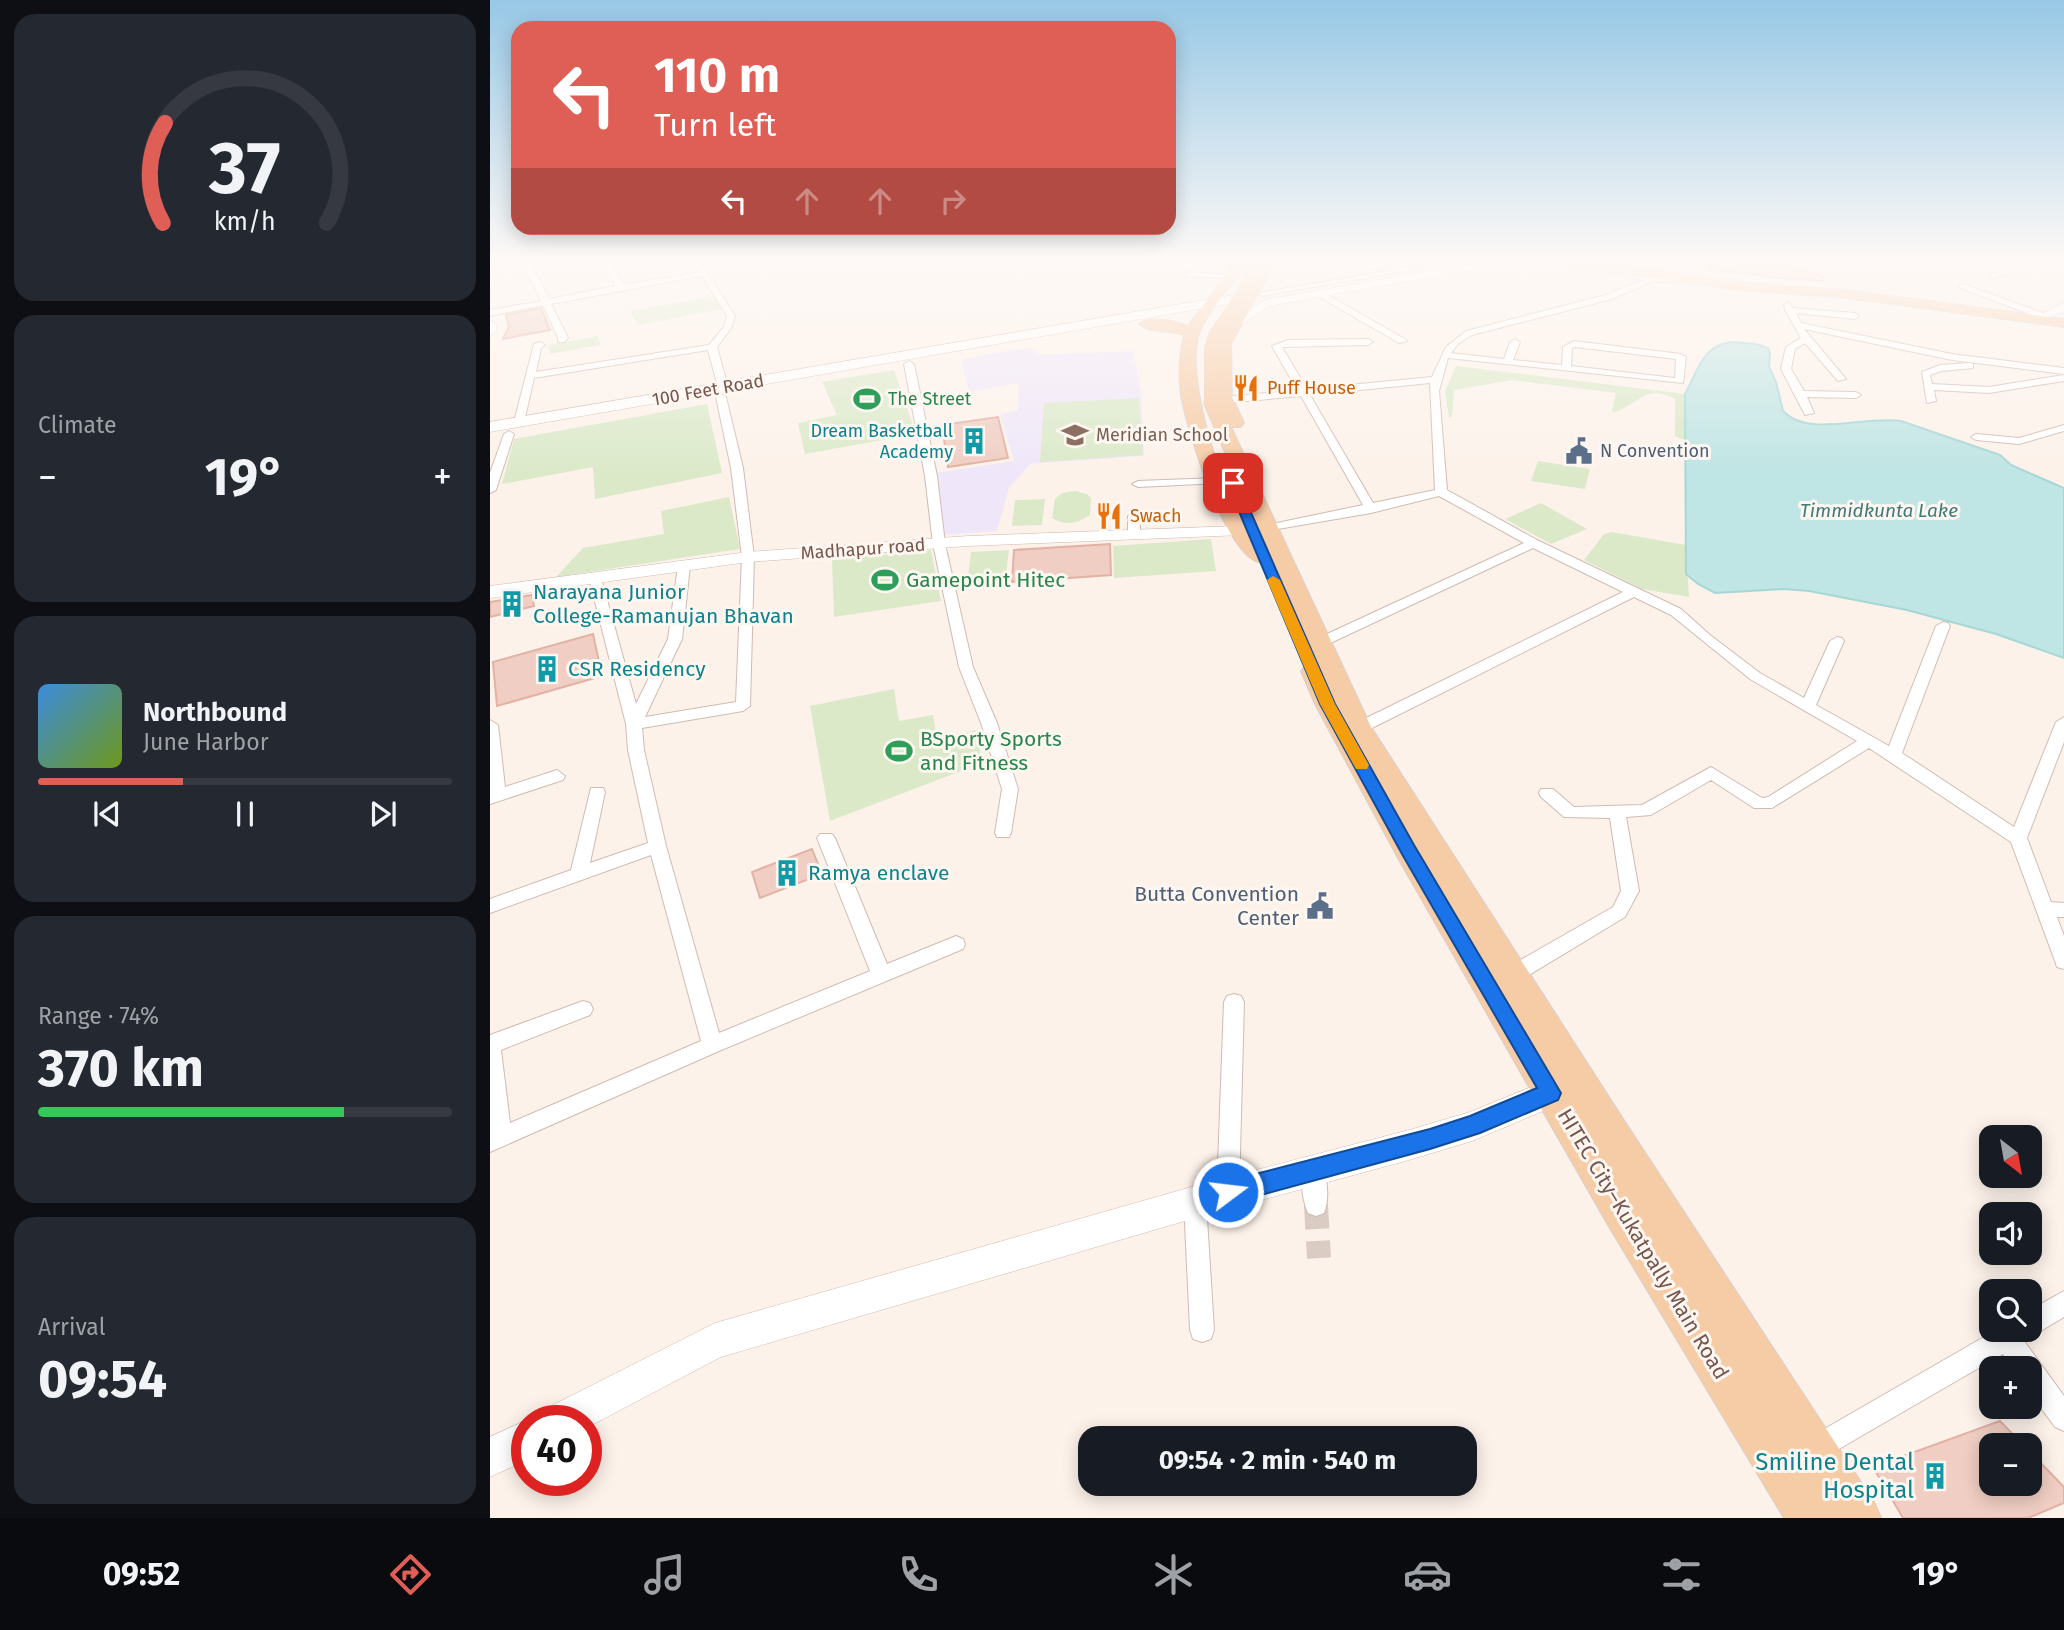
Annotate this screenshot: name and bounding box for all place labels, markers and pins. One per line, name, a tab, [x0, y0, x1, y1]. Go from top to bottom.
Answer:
restaurant icon: Puff House	[1231, 373, 1261, 403]
place label: Puff House	[1267, 377, 1356, 399]
sports icon: The Street	[852, 384, 882, 414]
place label: The Street	[888, 388, 972, 410]
place label: Dream Basketball Academy	[810, 420, 953, 463]
school or university icon: Meridian School	[1060, 420, 1090, 450]
place label: Meridian School	[1096, 424, 1228, 446]
building icon: Dream Basketball Academy	[959, 426, 989, 456]
public building icon: N Convention	[1564, 436, 1594, 466]
place label: N Convention	[1600, 440, 1710, 462]
pin	[1203, 453, 1263, 513]
restaurant icon: Swach	[1094, 501, 1124, 531]
place label: Swach	[1130, 505, 1181, 527]
sports icon: Gamepoint Hitec	[870, 565, 900, 595]
place label: Gamepoint Hitec	[906, 567, 1065, 593]
place label: Narayana Junior College-Ramanujan Bhavan	[533, 579, 794, 629]
building icon: Narayana Junior College-Ramanujan Bhavan	[497, 589, 527, 619]
building icon: CSR Residency	[532, 654, 562, 684]
place label: CSR Residency	[568, 656, 706, 682]
place label: BSporty Sports and Fitness	[920, 726, 1062, 776]
sports icon: BSporty Sports and Fitness	[884, 736, 914, 766]
building icon: Ramya enclave	[772, 858, 802, 888]
place label: Ramya enclave	[808, 860, 949, 886]
place label: Butta Convention Center	[1134, 881, 1299, 931]
public building icon: Butta Convention Center	[1305, 891, 1335, 921]
place label: Smiline Dental Hospital	[1755, 1448, 1914, 1504]
building icon: Smiline Dental Hospital	[1920, 1461, 1950, 1491]

